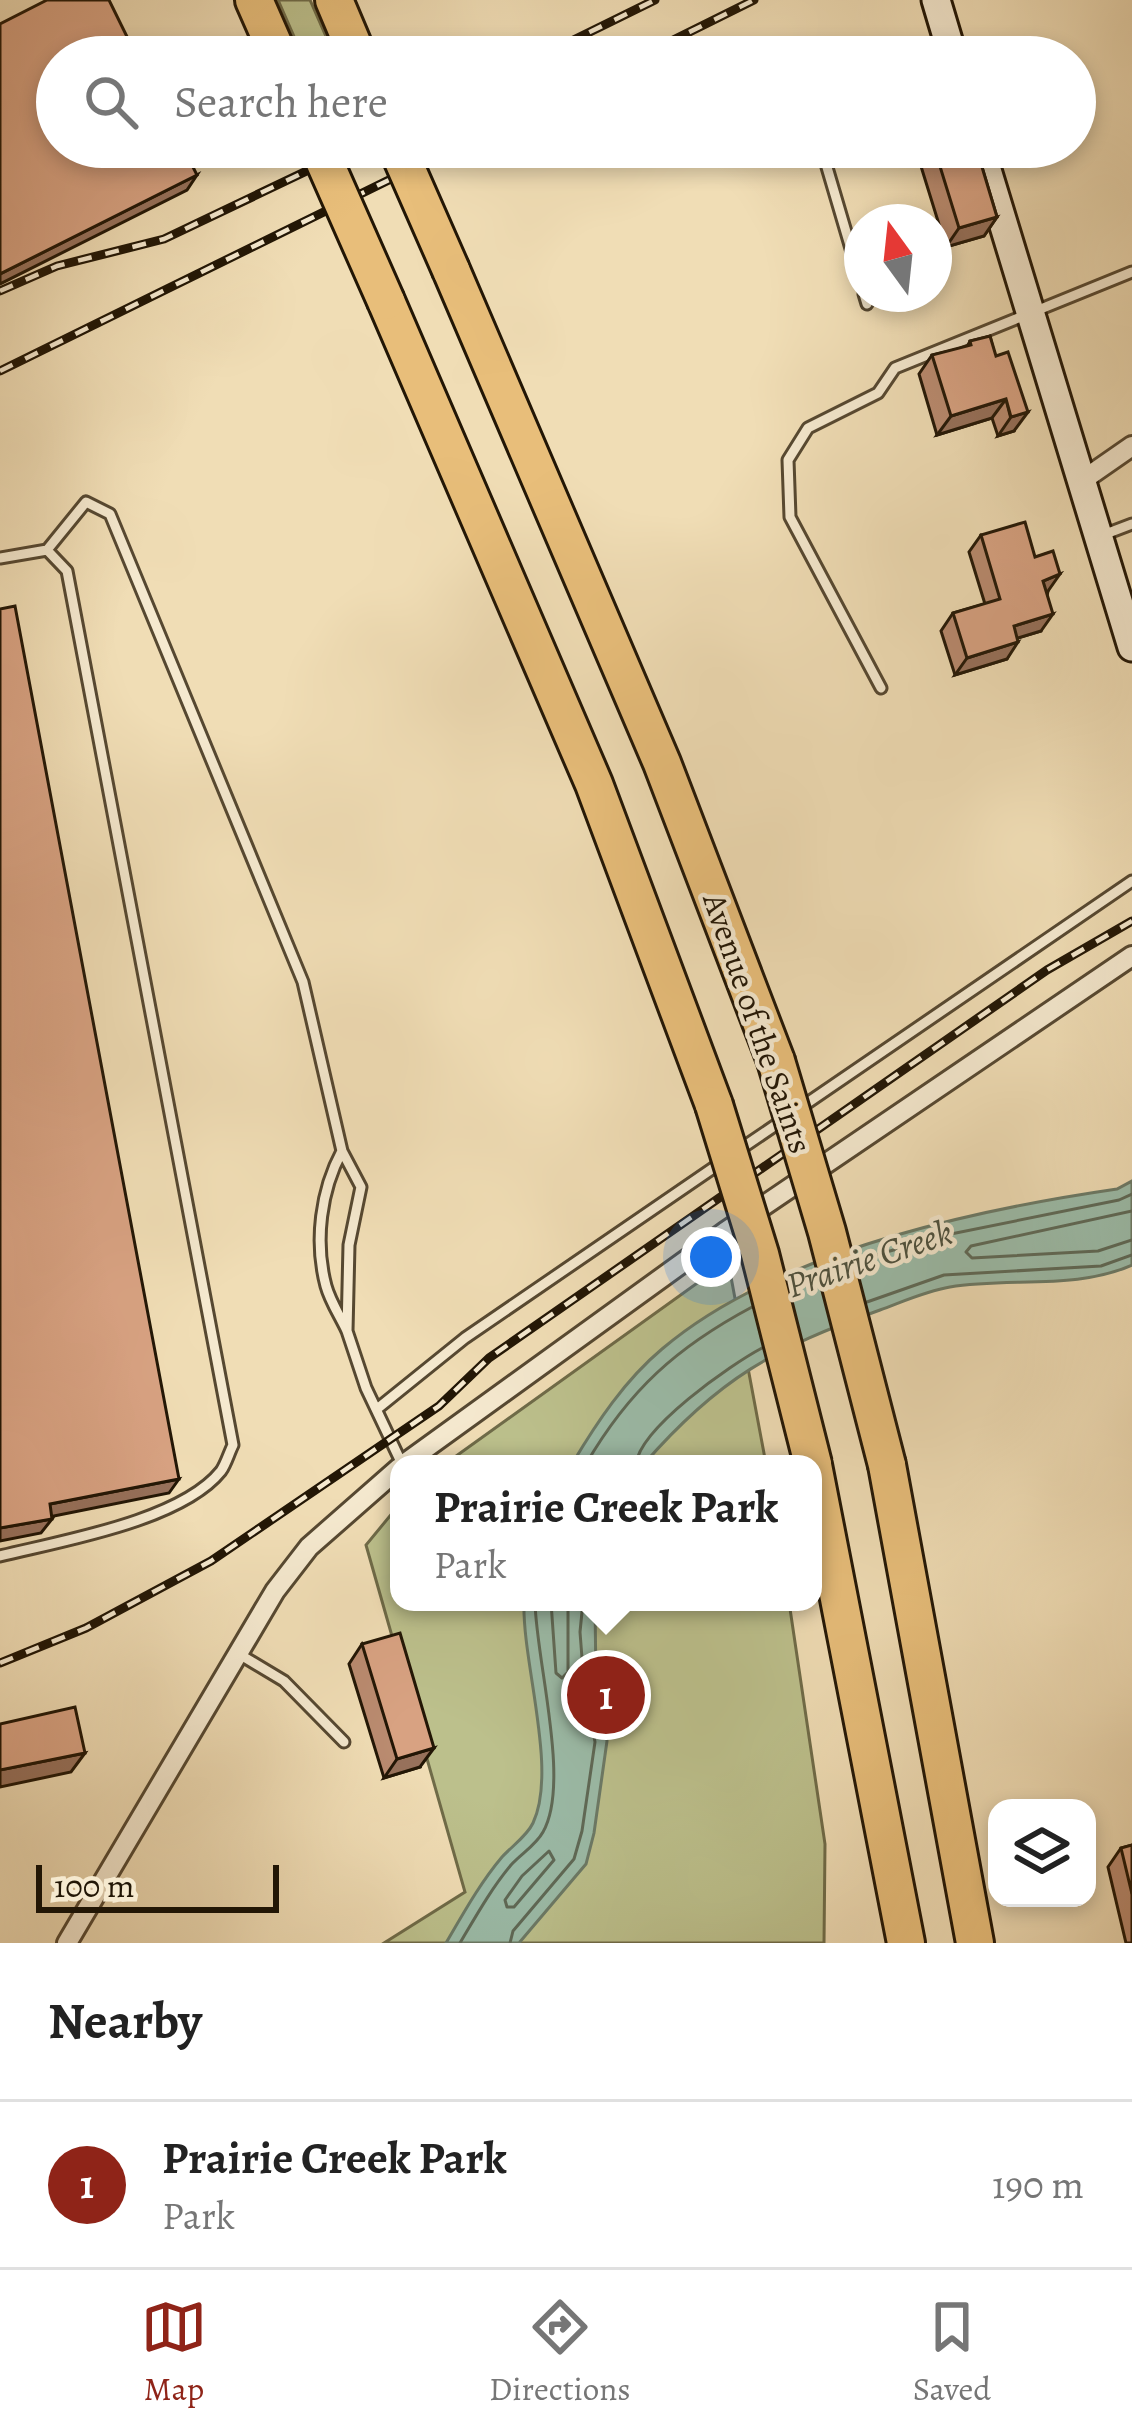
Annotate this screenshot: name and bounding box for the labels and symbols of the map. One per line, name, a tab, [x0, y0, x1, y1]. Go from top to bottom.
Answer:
north arrow	[844, 204, 952, 312]
street label: Avenue of the Saints	[692, 886, 824, 1159]
water label: Prairie Creek	[779, 1207, 959, 1309]
your location	[681, 1227, 741, 1287]
pin: 1	[567, 1650, 645, 1740]
scale bar	[36, 1859, 279, 1912]

